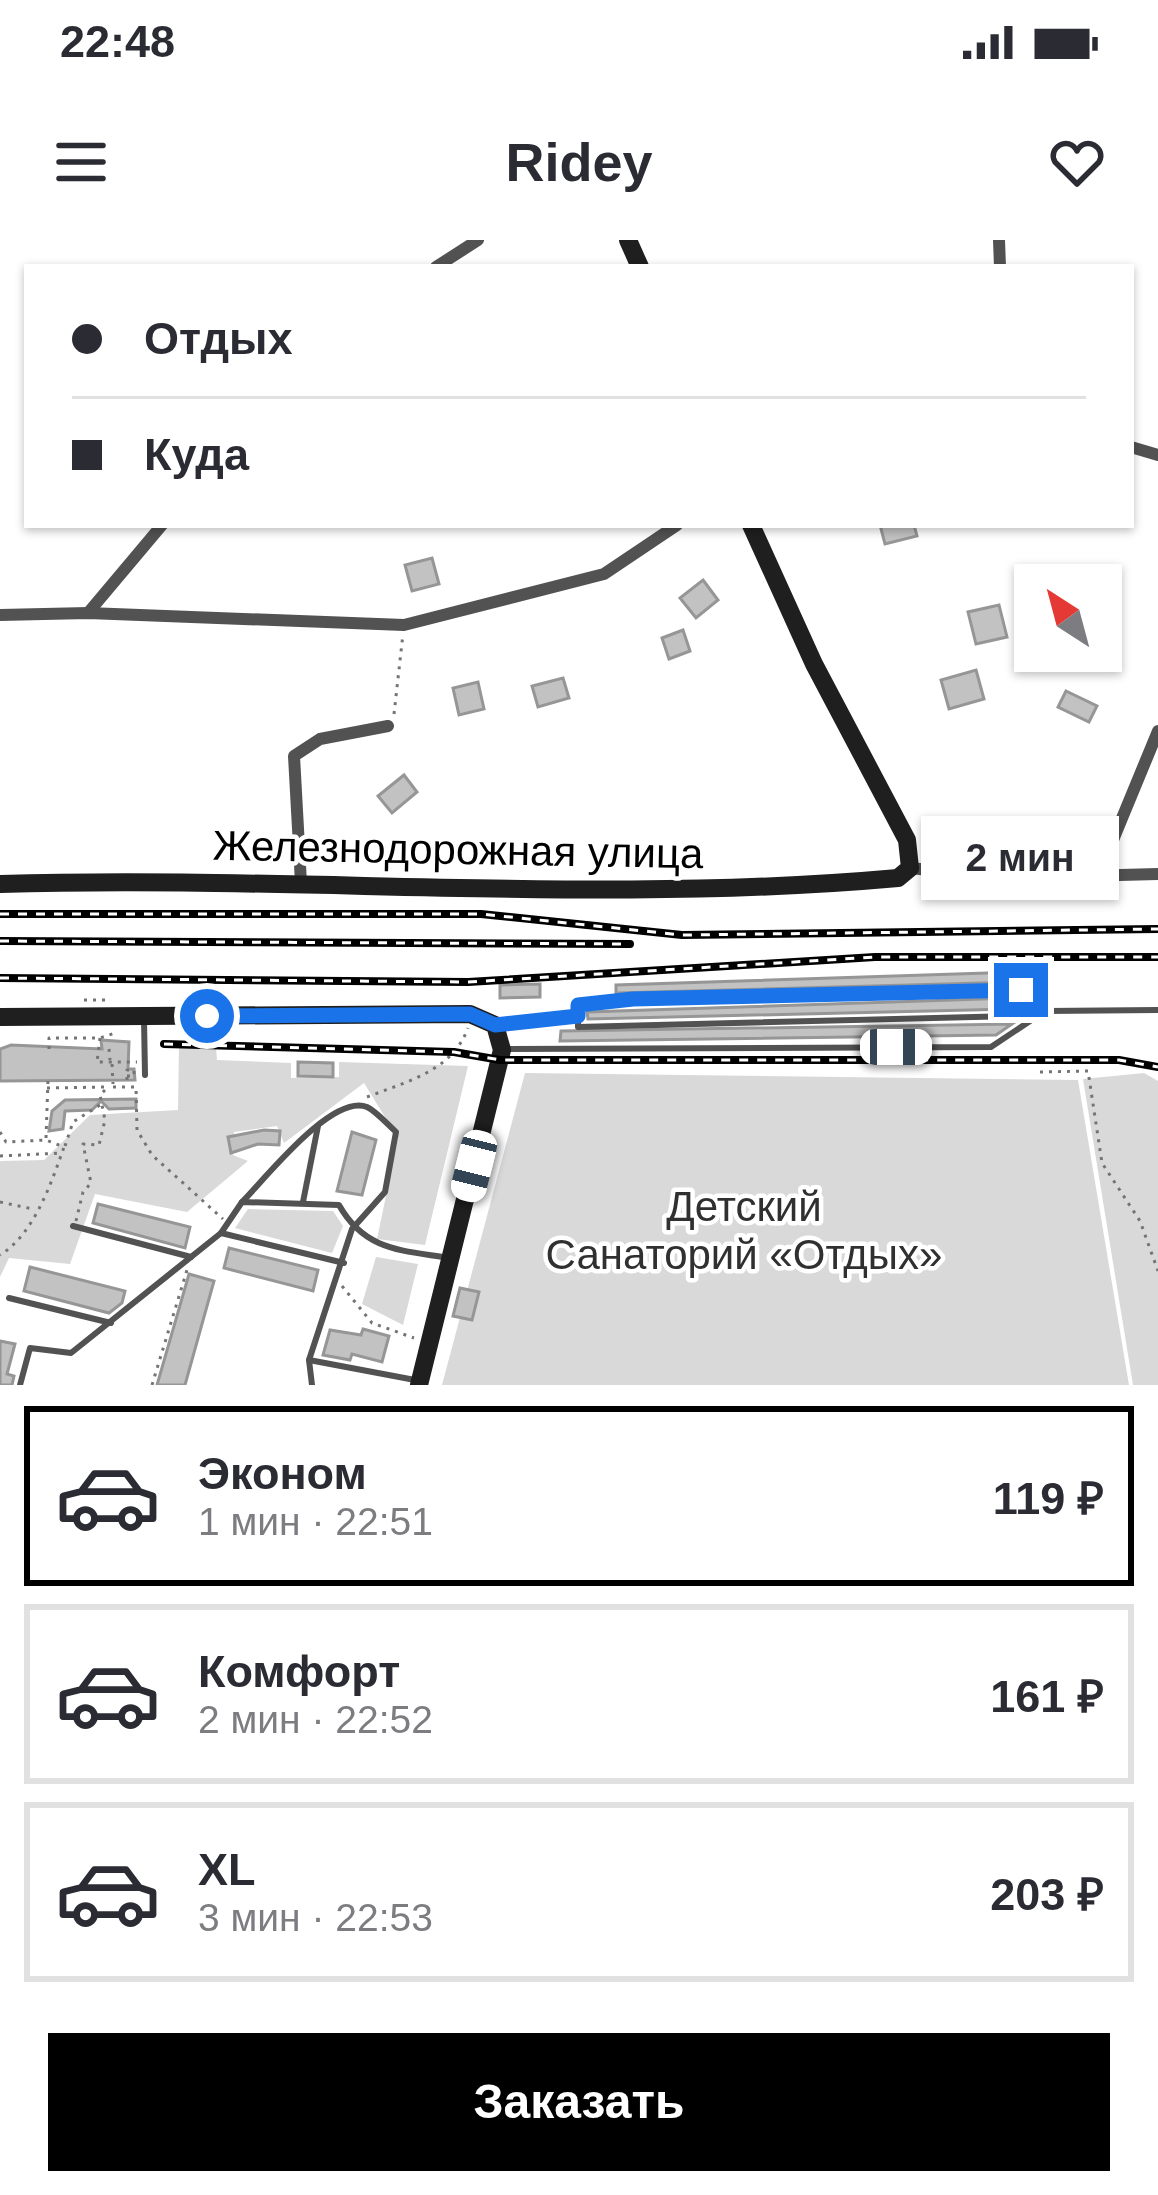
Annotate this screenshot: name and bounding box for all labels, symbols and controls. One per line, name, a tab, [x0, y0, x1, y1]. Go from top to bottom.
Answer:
text: 22:48	[60, 16, 175, 67]
icon: menu	[48, 129, 114, 195]
icon: heart	[1044, 129, 1110, 195]
text: Ridey	[505, 132, 653, 192]
text: Отдых	[144, 313, 292, 364]
text: Куда	[144, 429, 249, 480]
north arrow	[1014, 564, 1122, 672]
map controls	[1014, 564, 1122, 672]
callout: 2 мин	[922, 816, 1120, 900]
street label: Железнодорожная улица	[212, 822, 704, 877]
text: 2 мин	[966, 836, 1074, 879]
route end	[994, 963, 1048, 1017]
route start	[180, 989, 234, 1043]
car	[860, 1029, 932, 1065]
car	[448, 1127, 500, 1205]
park label: Детский Санаторий «Отдых»	[546, 1183, 942, 1278]
icon: car	[54, 1442, 162, 1550]
text: Эконом	[198, 1448, 367, 1499]
text: 119 ₽	[993, 1473, 1104, 1524]
text: 1 мин · 22:51	[198, 1500, 433, 1543]
icon: car	[54, 1640, 162, 1748]
text: Комфорт	[198, 1646, 400, 1697]
text: 161 ₽	[990, 1671, 1104, 1722]
text: 2 мин · 22:52	[198, 1698, 433, 1741]
icon: car	[54, 1838, 162, 1946]
text: XL	[198, 1844, 256, 1895]
text: 203 ₽	[990, 1869, 1104, 1920]
text: 3 мин · 22:53	[198, 1896, 433, 1939]
button: Заказать	[48, 2033, 1110, 2171]

